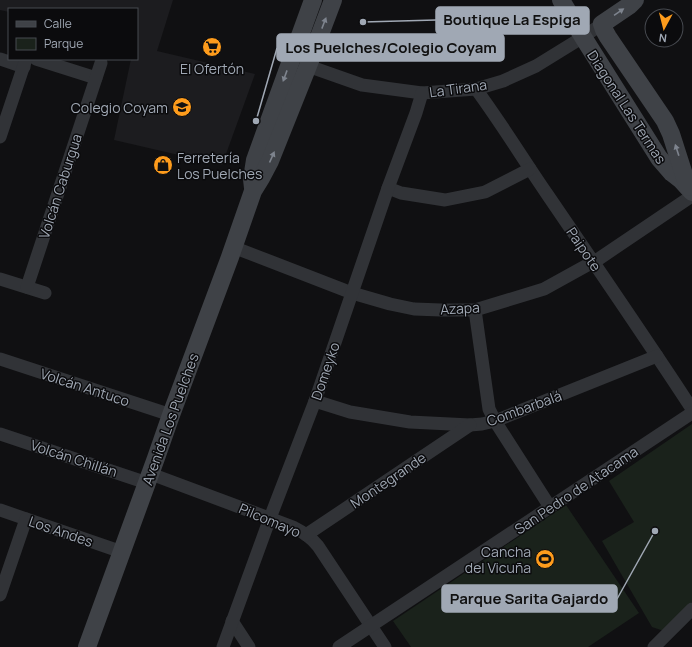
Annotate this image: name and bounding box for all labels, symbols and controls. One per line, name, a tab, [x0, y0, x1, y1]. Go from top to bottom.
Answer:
callout: Boutique La Espiga	[436, 7, 589, 34]
legend	[8, 8, 138, 60]
one-way arrow	[614, 8, 624, 16]
north arrow	[644, 8, 684, 48]
text: Boutique La Espiga	[443, 9, 581, 30]
text: Calle	[44, 15, 72, 32]
one-way arrow	[322, 16, 328, 28]
text: N	[658, 30, 668, 46]
callout: Los Puelches/Colegio Coyam	[277, 34, 504, 61]
text: Parque	[44, 35, 83, 52]
supermarket icon: El Ofertón	[201, 36, 223, 58]
text: Los Puelches/Colegio Coyam	[285, 37, 497, 58]
street label: Diagonal Las Termas	[583, 47, 671, 167]
place label: El Ofertón	[180, 59, 244, 78]
one-way arrow	[281, 70, 287, 82]
street label: La Tirana	[428, 75, 488, 101]
school or university icon: Colegio Coyam	[171, 96, 193, 118]
place label: Colegio Coyam	[71, 98, 168, 117]
street label: Volcán Caburgua	[34, 131, 86, 241]
one-way arrow	[673, 144, 679, 156]
place label: Ferretería Los Puelches	[177, 148, 262, 183]
one-way arrow	[269, 150, 275, 162]
shop icon: Ferretería Los Puelches	[152, 154, 174, 176]
street label: Paipote	[562, 223, 606, 275]
street label: Azapa	[440, 297, 480, 319]
street label: Domeyko	[306, 340, 344, 402]
street label: Avenida Los Puelches	[137, 350, 203, 488]
street label: Volcán Antuco	[38, 364, 132, 410]
street label: Combarbalá	[484, 386, 564, 430]
street label: Volcán Chillán	[28, 435, 120, 481]
street label: San Pedro de Atacama	[511, 442, 641, 538]
street label: Montegrande	[346, 448, 430, 512]
street label: Pilcomayo	[236, 498, 304, 542]
street label: Los Andes	[26, 511, 96, 551]
place label: Cancha del Vicuña	[465, 542, 531, 577]
sports icon: Cancha del Vicuña	[534, 548, 556, 570]
callout: Parque Sarita Gajardo	[442, 585, 617, 612]
text: Parque Sarita Gajardo	[450, 588, 608, 609]

